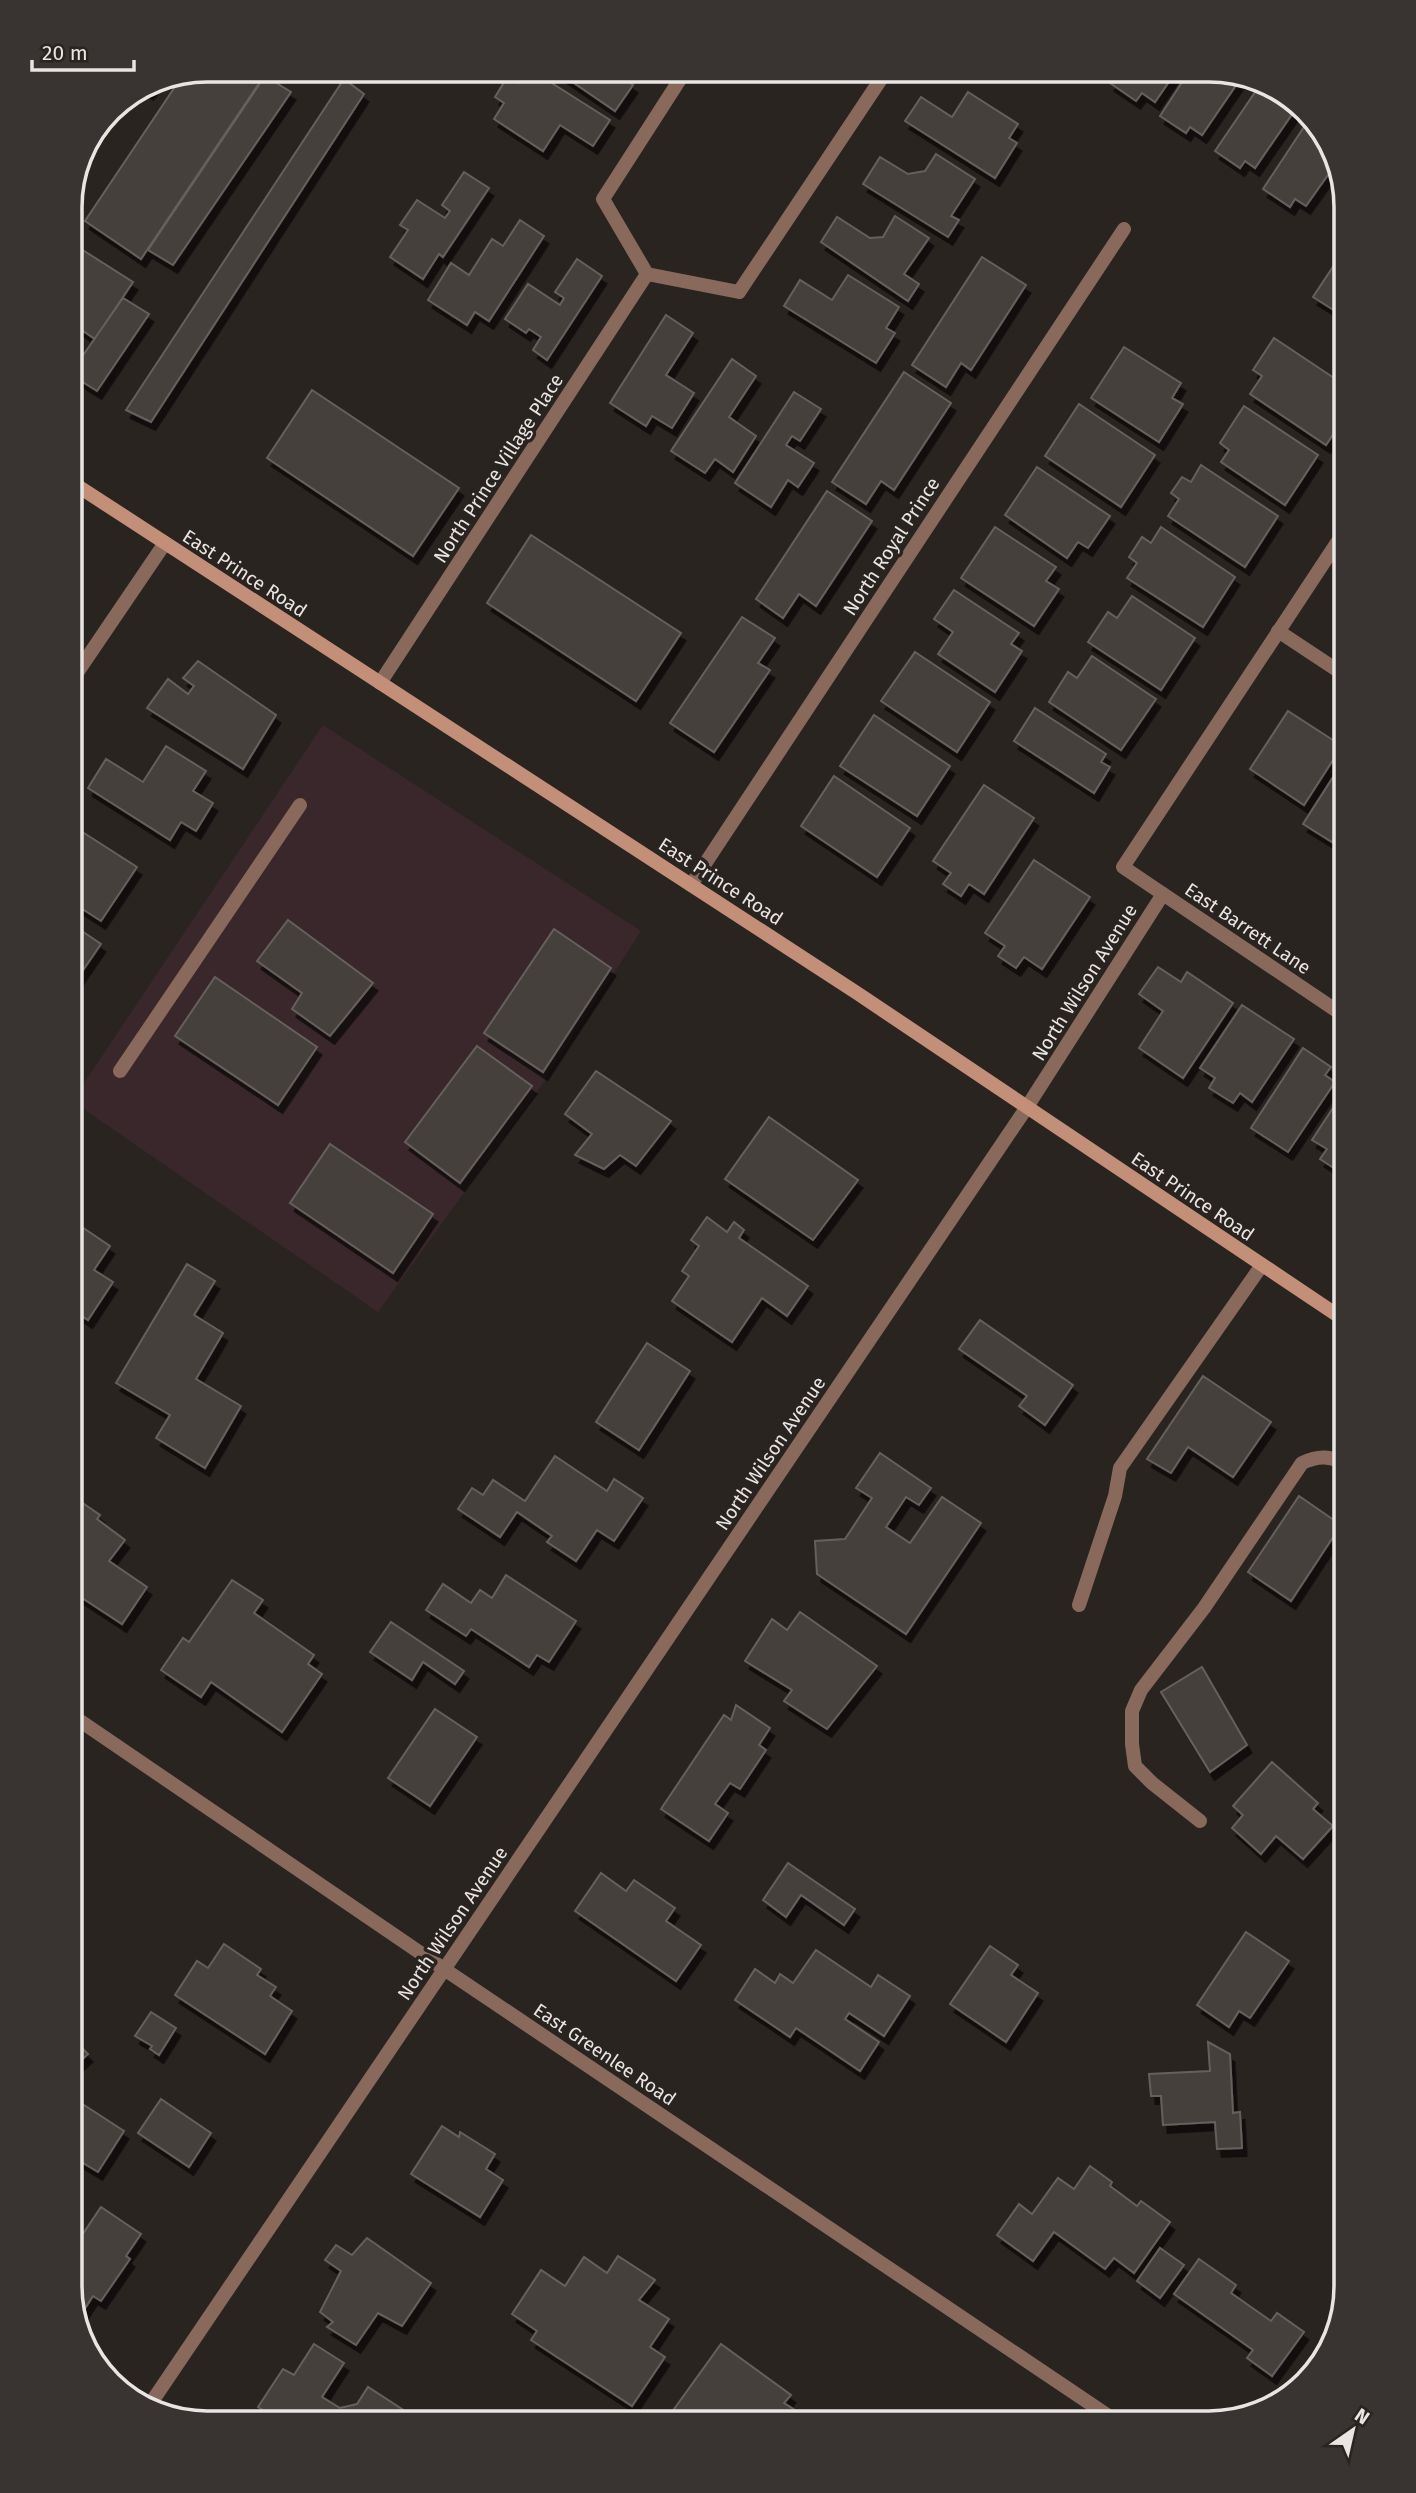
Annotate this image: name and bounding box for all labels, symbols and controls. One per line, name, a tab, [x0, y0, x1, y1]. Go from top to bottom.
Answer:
scale bar	[32, 28, 133, 72]
text: 20 m	[42, 40, 88, 66]
street label: North Prince Village Place	[429, 369, 568, 567]
street label: North Royal Prince	[838, 473, 945, 620]
street label: East Prince Road	[178, 525, 311, 622]
street label: East Prince Road	[654, 833, 787, 930]
street label: East Barrett Lane	[1180, 878, 1315, 979]
street label: North Wilson Avenue	[1027, 900, 1142, 1065]
street label: East Prince Road	[1127, 1147, 1259, 1246]
street label: North Wilson Avenue	[710, 1372, 830, 1534]
street label: North Wilson Avenue	[392, 1842, 512, 2004]
street label: East Greenlee Road	[529, 1998, 680, 2110]
north arrow	[1318, 2395, 1388, 2465]
text: N	[1351, 2403, 1374, 2429]

